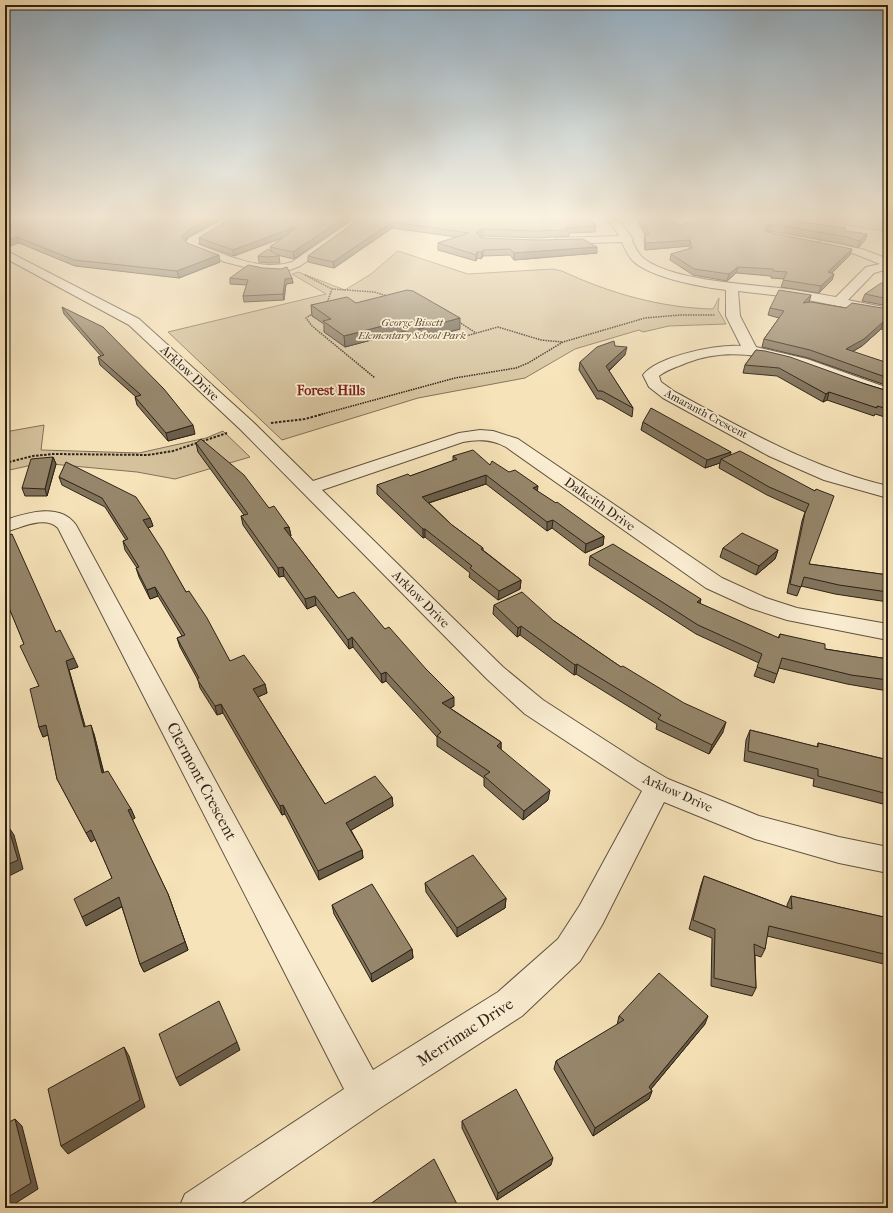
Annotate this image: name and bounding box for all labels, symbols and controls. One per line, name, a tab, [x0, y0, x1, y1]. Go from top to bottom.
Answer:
park label: George Bissett Elementary School Park	[357, 316, 466, 342]
street label: Arklow Drive	[157, 341, 223, 404]
district label: Forest Hills	[296, 382, 366, 399]
street label: Amaranth Crescent	[661, 386, 750, 441]
street label: Dalkeith Drive	[562, 474, 639, 534]
street label: Arklow Drive	[389, 567, 453, 631]
street label: Clermont Crescent	[163, 719, 241, 843]
street label: Arklow Drive	[640, 771, 716, 815]
street label: Merrimac Drive	[413, 994, 517, 1070]

